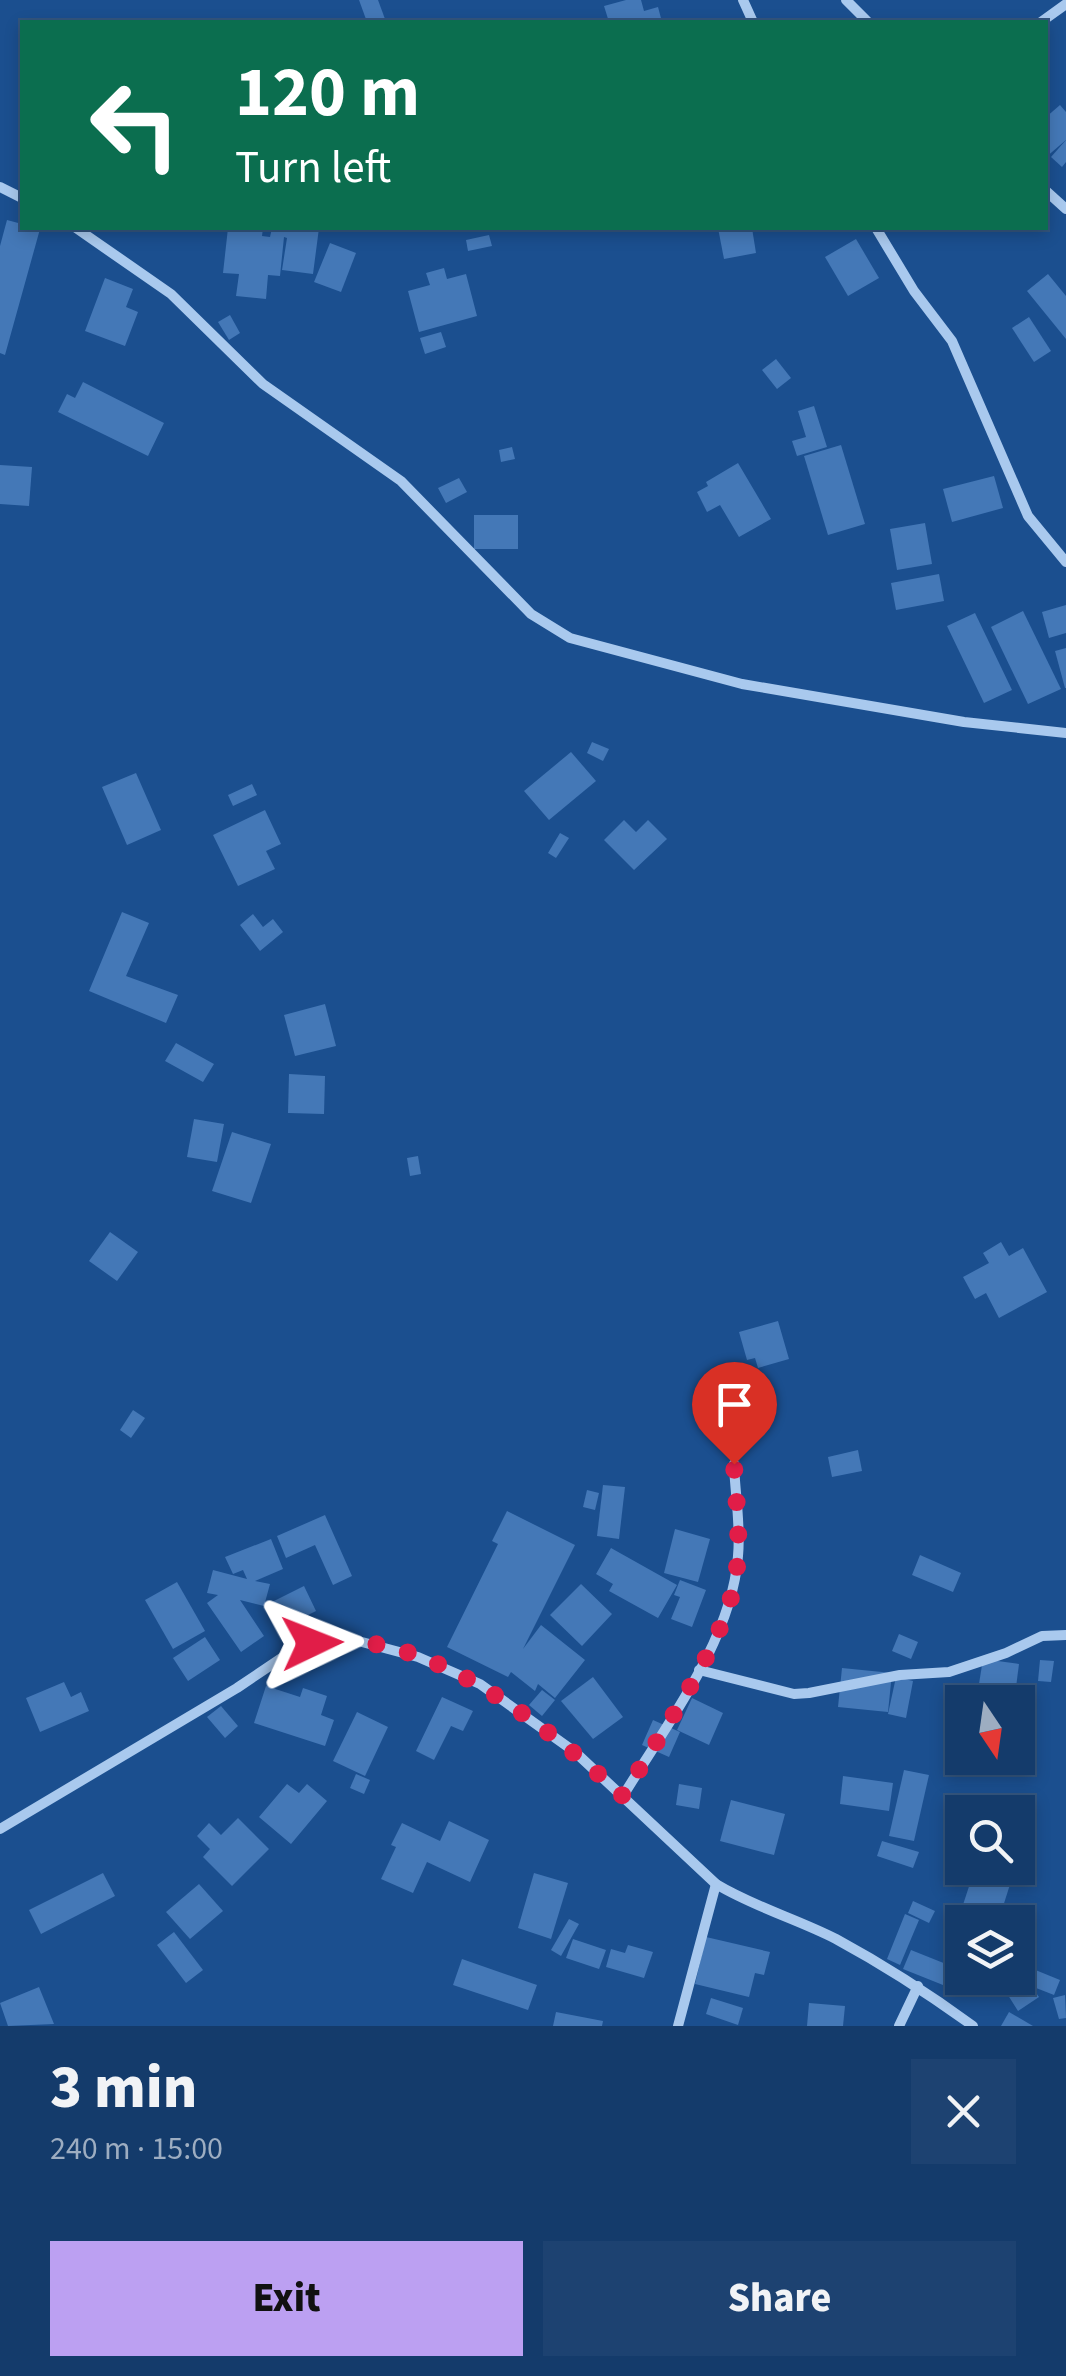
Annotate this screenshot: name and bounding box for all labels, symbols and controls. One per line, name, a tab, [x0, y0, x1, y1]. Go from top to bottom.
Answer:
text: 120 m	[235, 43, 420, 143]
icon: left	[70, 60, 200, 190]
text: Turn left	[235, 136, 391, 200]
pin	[692, 1362, 777, 1465]
icon: arrive	[707, 1377, 762, 1432]
position arrow	[260, 1591, 364, 1695]
north arrow	[945, 1685, 1035, 1775]
map controls	[945, 1685, 1035, 1995]
button: search	[945, 1795, 1035, 1885]
button: layers	[945, 1905, 1035, 1995]
text: 3 min	[50, 2046, 197, 2131]
button: close	[911, 2059, 1016, 2164]
text: 240 m · 15:00	[50, 2126, 223, 2172]
button: Exit	[50, 2241, 523, 2356]
button: Share	[543, 2241, 1016, 2356]

